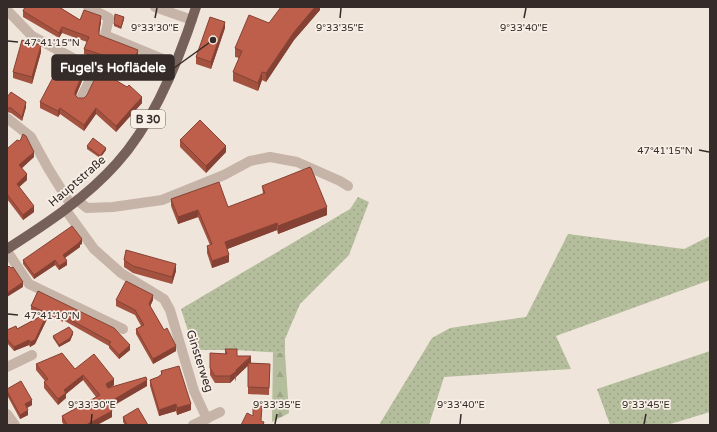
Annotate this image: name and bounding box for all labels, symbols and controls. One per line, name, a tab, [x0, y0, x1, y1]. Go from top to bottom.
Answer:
text: 9°33'30"E	[131, 22, 179, 34]
text: 9°33'35"E	[316, 22, 364, 34]
text: 9°33'40"E	[500, 22, 548, 34]
text: 47°41'15"N	[24, 37, 80, 49]
callout: Fugel's Hoflädele	[52, 55, 174, 80]
text: Fugel's Hoflädele	[60, 60, 167, 76]
road number: B 30	[131, 110, 165, 128]
text: 47°41'15"N	[637, 145, 693, 157]
street label: Hauptstraße	[46, 152, 108, 210]
text: 47°41'10"N	[24, 310, 80, 322]
street label: Ginsterweg	[183, 328, 217, 394]
text: 9°33'30"E	[68, 399, 116, 411]
text: 9°33'35"E	[253, 399, 301, 411]
text: 9°33'40"E	[437, 399, 485, 411]
text: 9°33'45"E	[622, 399, 670, 411]

